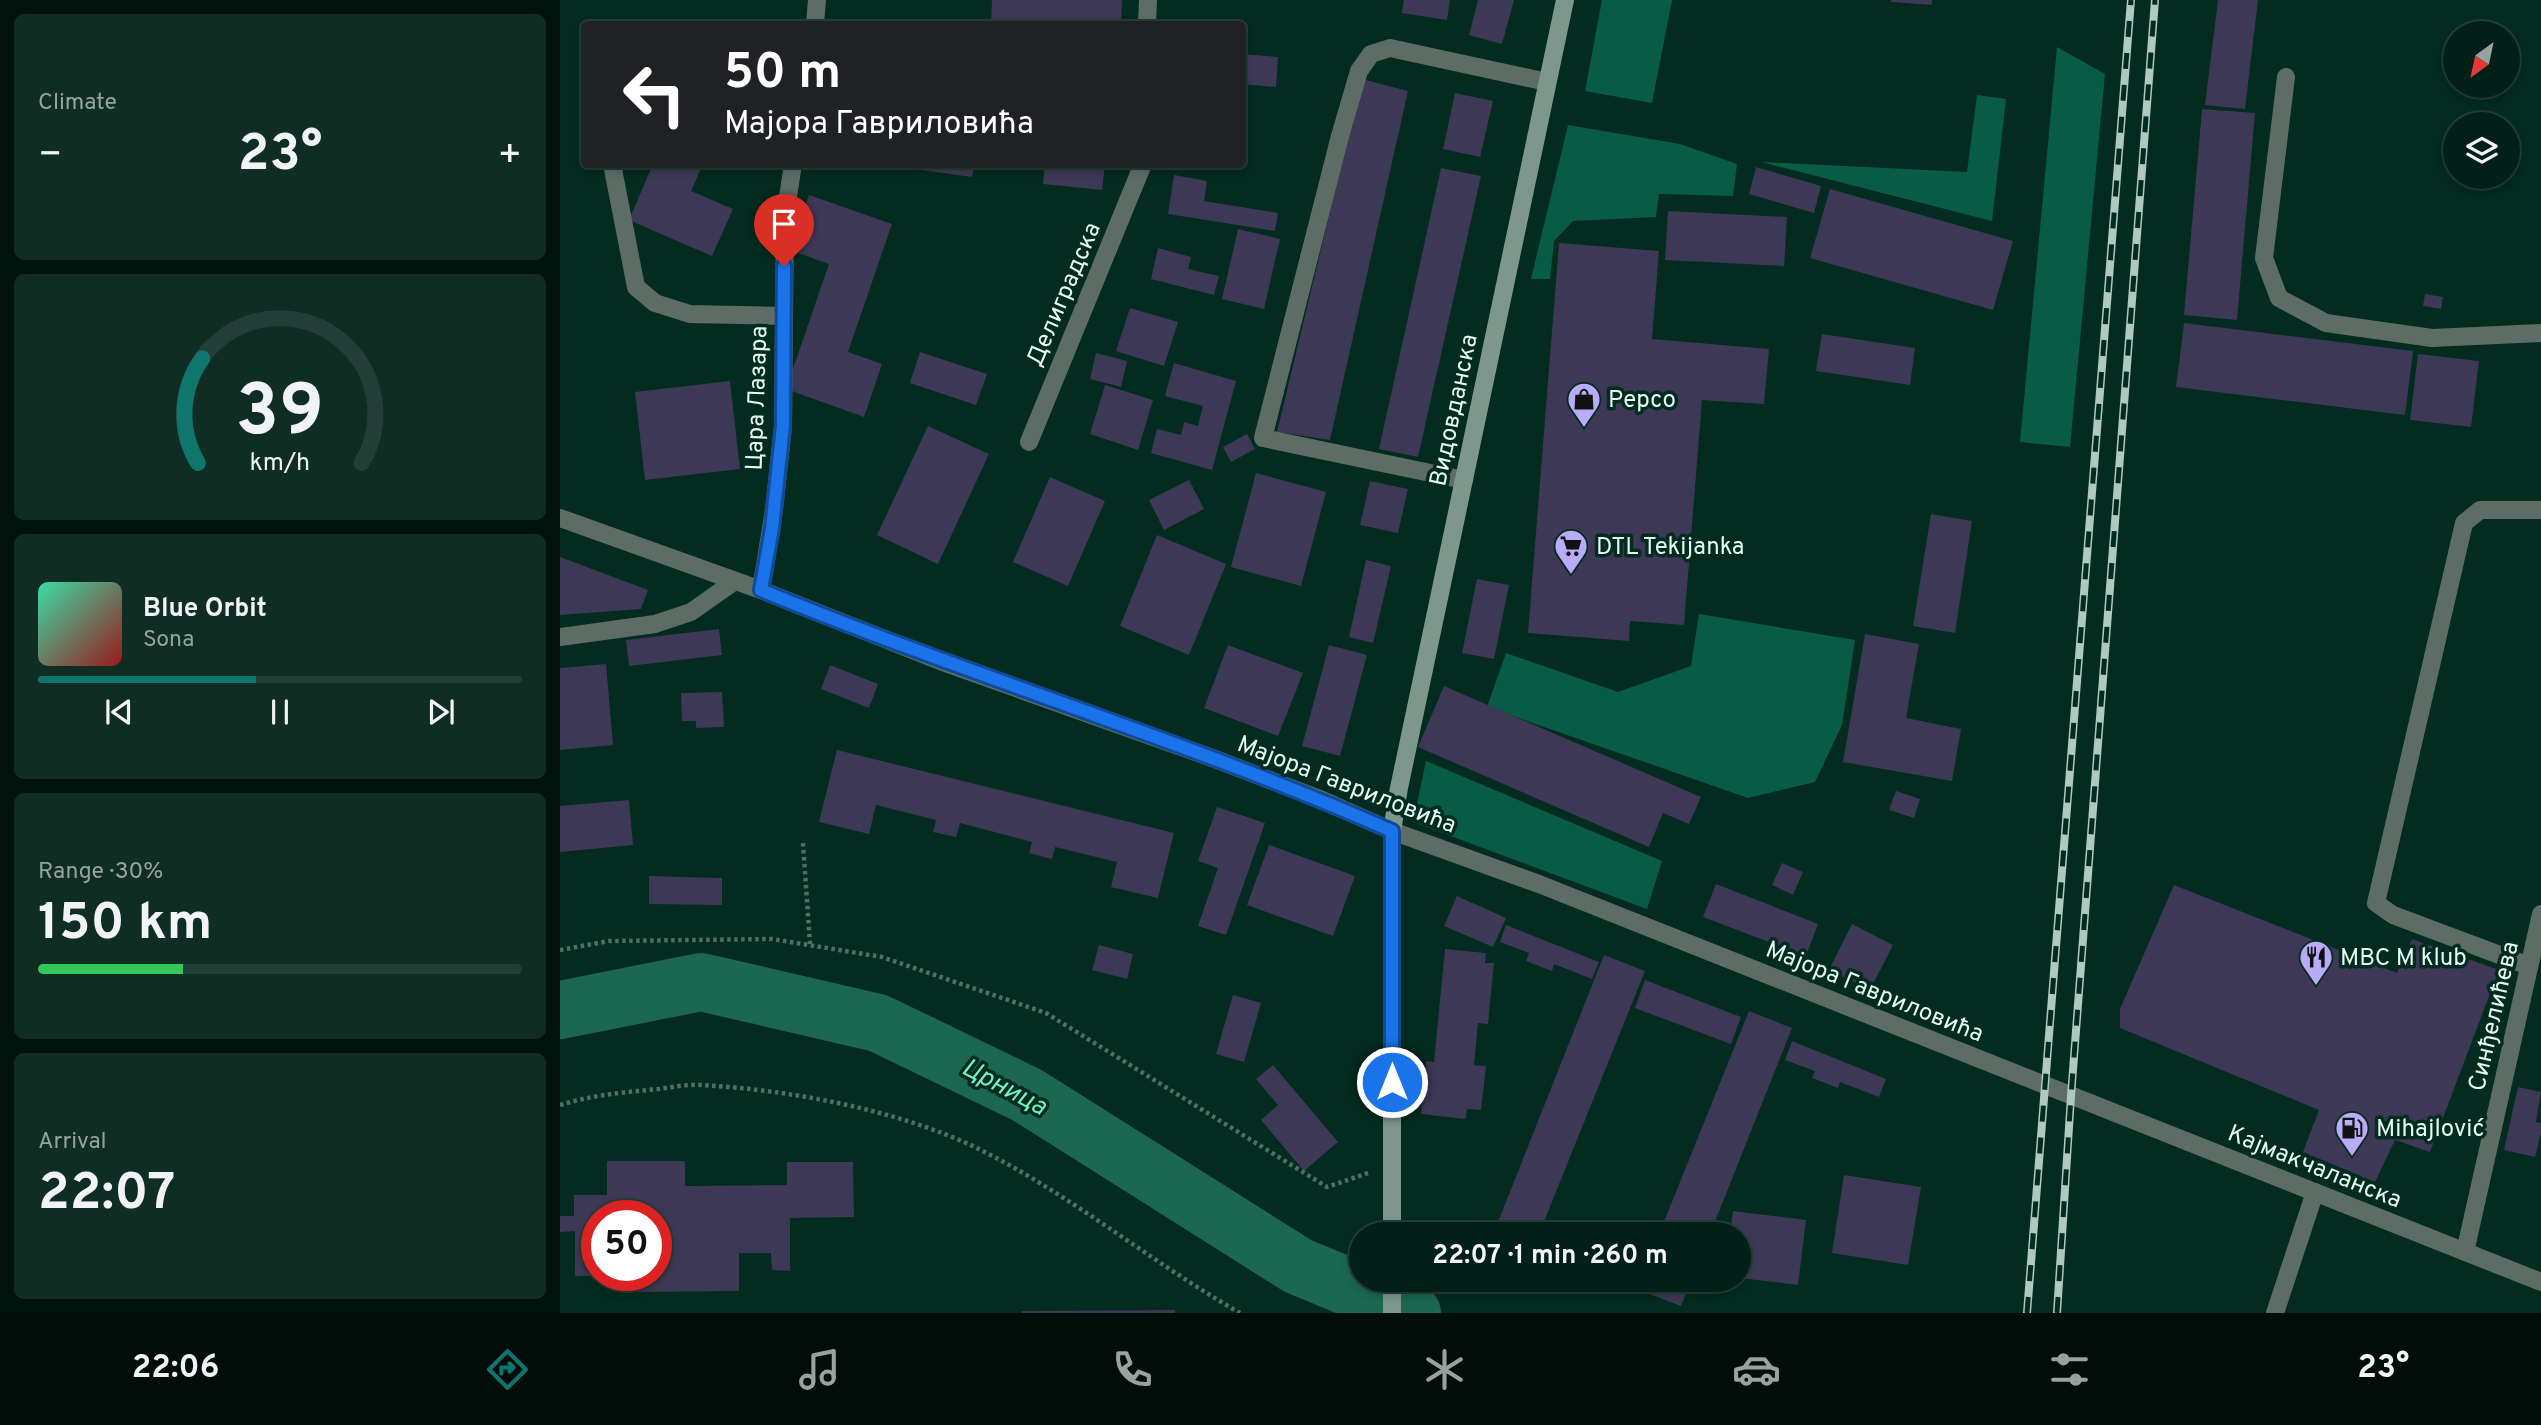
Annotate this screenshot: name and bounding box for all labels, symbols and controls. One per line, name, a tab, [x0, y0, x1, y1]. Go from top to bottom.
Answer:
north arrow	[2443, 21, 2520, 98]
map controls	[2443, 21, 2520, 189]
text: 50 m	[724, 44, 841, 106]
icon: left	[609, 49, 700, 140]
text: Climate	[38, 89, 117, 118]
text: Мајора Гавриловића	[724, 105, 1034, 145]
button: layers	[2443, 112, 2520, 189]
text: 23°	[238, 123, 322, 189]
text: −	[38, 132, 63, 181]
text: +	[497, 132, 522, 181]
pin	[754, 194, 814, 266]
icon: arrive	[765, 205, 803, 243]
street label: Делиградска	[1021, 218, 1109, 371]
street label: Цара Лазара	[740, 325, 776, 471]
street label: Видовданска	[1424, 332, 1486, 489]
text: 39	[236, 369, 324, 461]
shop icon: Pepco	[1565, 380, 1603, 429]
place label: Pepco	[1608, 386, 1676, 416]
text: km/h	[250, 447, 310, 479]
supermarket icon: DTL Tekijanka	[1552, 527, 1590, 576]
place label: DTL Tekijanka	[1596, 533, 1744, 563]
text: Blue Orbit	[143, 593, 267, 626]
text: Sona	[143, 626, 194, 655]
icon: previous	[100, 693, 138, 731]
icon: pause	[261, 693, 299, 731]
icon: next	[422, 693, 460, 731]
street label: Мајора Гавриловића	[1232, 730, 1460, 841]
text: Range · 30%	[38, 858, 163, 887]
text: 150 km	[38, 892, 212, 958]
street label: Мајора Гавриловића	[1761, 935, 1988, 1050]
restaurant icon: MBC M klub	[2297, 938, 2335, 987]
street label: Синђелићева	[2463, 939, 2527, 1094]
place label: MBC M klub	[2340, 944, 2467, 974]
position arrow	[1355, 1045, 1429, 1119]
water label: Црница	[956, 1052, 1053, 1125]
fuel station icon: Mihajlović	[2333, 1109, 2371, 1158]
place label: Mihajlović	[2376, 1115, 2484, 1145]
street label: Кајмакчаланска	[2223, 1119, 2406, 1216]
text: Arrival	[38, 1128, 107, 1157]
text: 22:07	[38, 1162, 175, 1228]
speed limit sign: 50	[581, 1200, 672, 1291]
text: 22:07 · 1 min · 260 m	[1432, 1240, 1668, 1273]
icon: directions	[483, 1345, 532, 1394]
icon: music	[795, 1345, 844, 1394]
icon: phone	[1108, 1345, 1157, 1394]
icon: climate	[1420, 1345, 1469, 1394]
icon: car	[1732, 1345, 1781, 1394]
icon: filters	[2045, 1345, 2094, 1394]
text: 22:06	[132, 1349, 219, 1389]
text: 23°	[2357, 1349, 2409, 1389]

